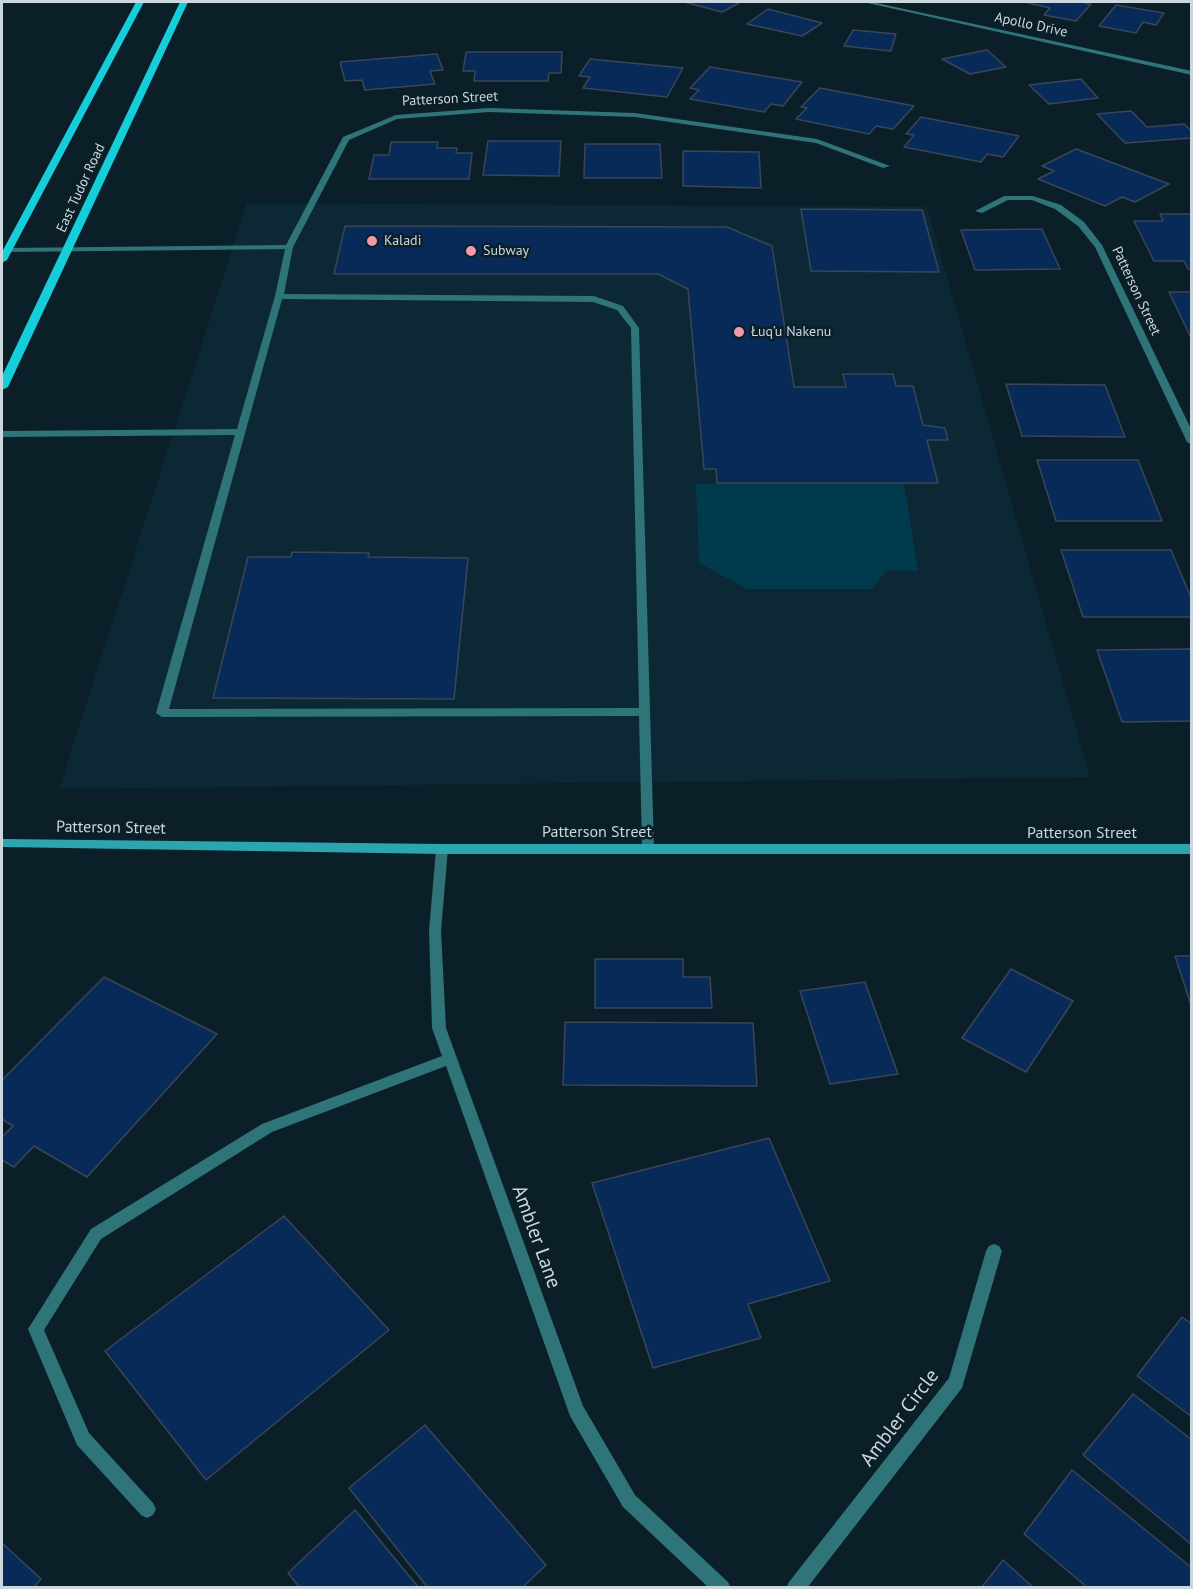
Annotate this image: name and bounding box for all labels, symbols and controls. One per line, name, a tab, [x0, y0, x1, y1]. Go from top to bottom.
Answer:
street label: Apollo Drive	[993, 9, 1069, 41]
street label: Patterson Street	[402, 88, 498, 110]
street label: East Tudor Road	[53, 141, 109, 235]
place label: Kaladi	[384, 233, 421, 249]
marker: Kaladi	[365, 234, 379, 248]
place label: Subway	[483, 243, 529, 259]
marker: Subway	[464, 244, 478, 258]
street label: Patterson Street	[1108, 244, 1164, 338]
place label: Łuq’u Nakenu	[751, 324, 831, 340]
marker: Łuq’u Nakenu	[732, 325, 746, 339]
street label: Patterson Street	[56, 817, 166, 839]
street label: Patterson Street	[542, 822, 652, 842]
street label: Patterson Street	[1027, 823, 1137, 843]
street label: Ambler Lane	[506, 1182, 566, 1292]
street label: Ambler Circle	[856, 1365, 944, 1471]

